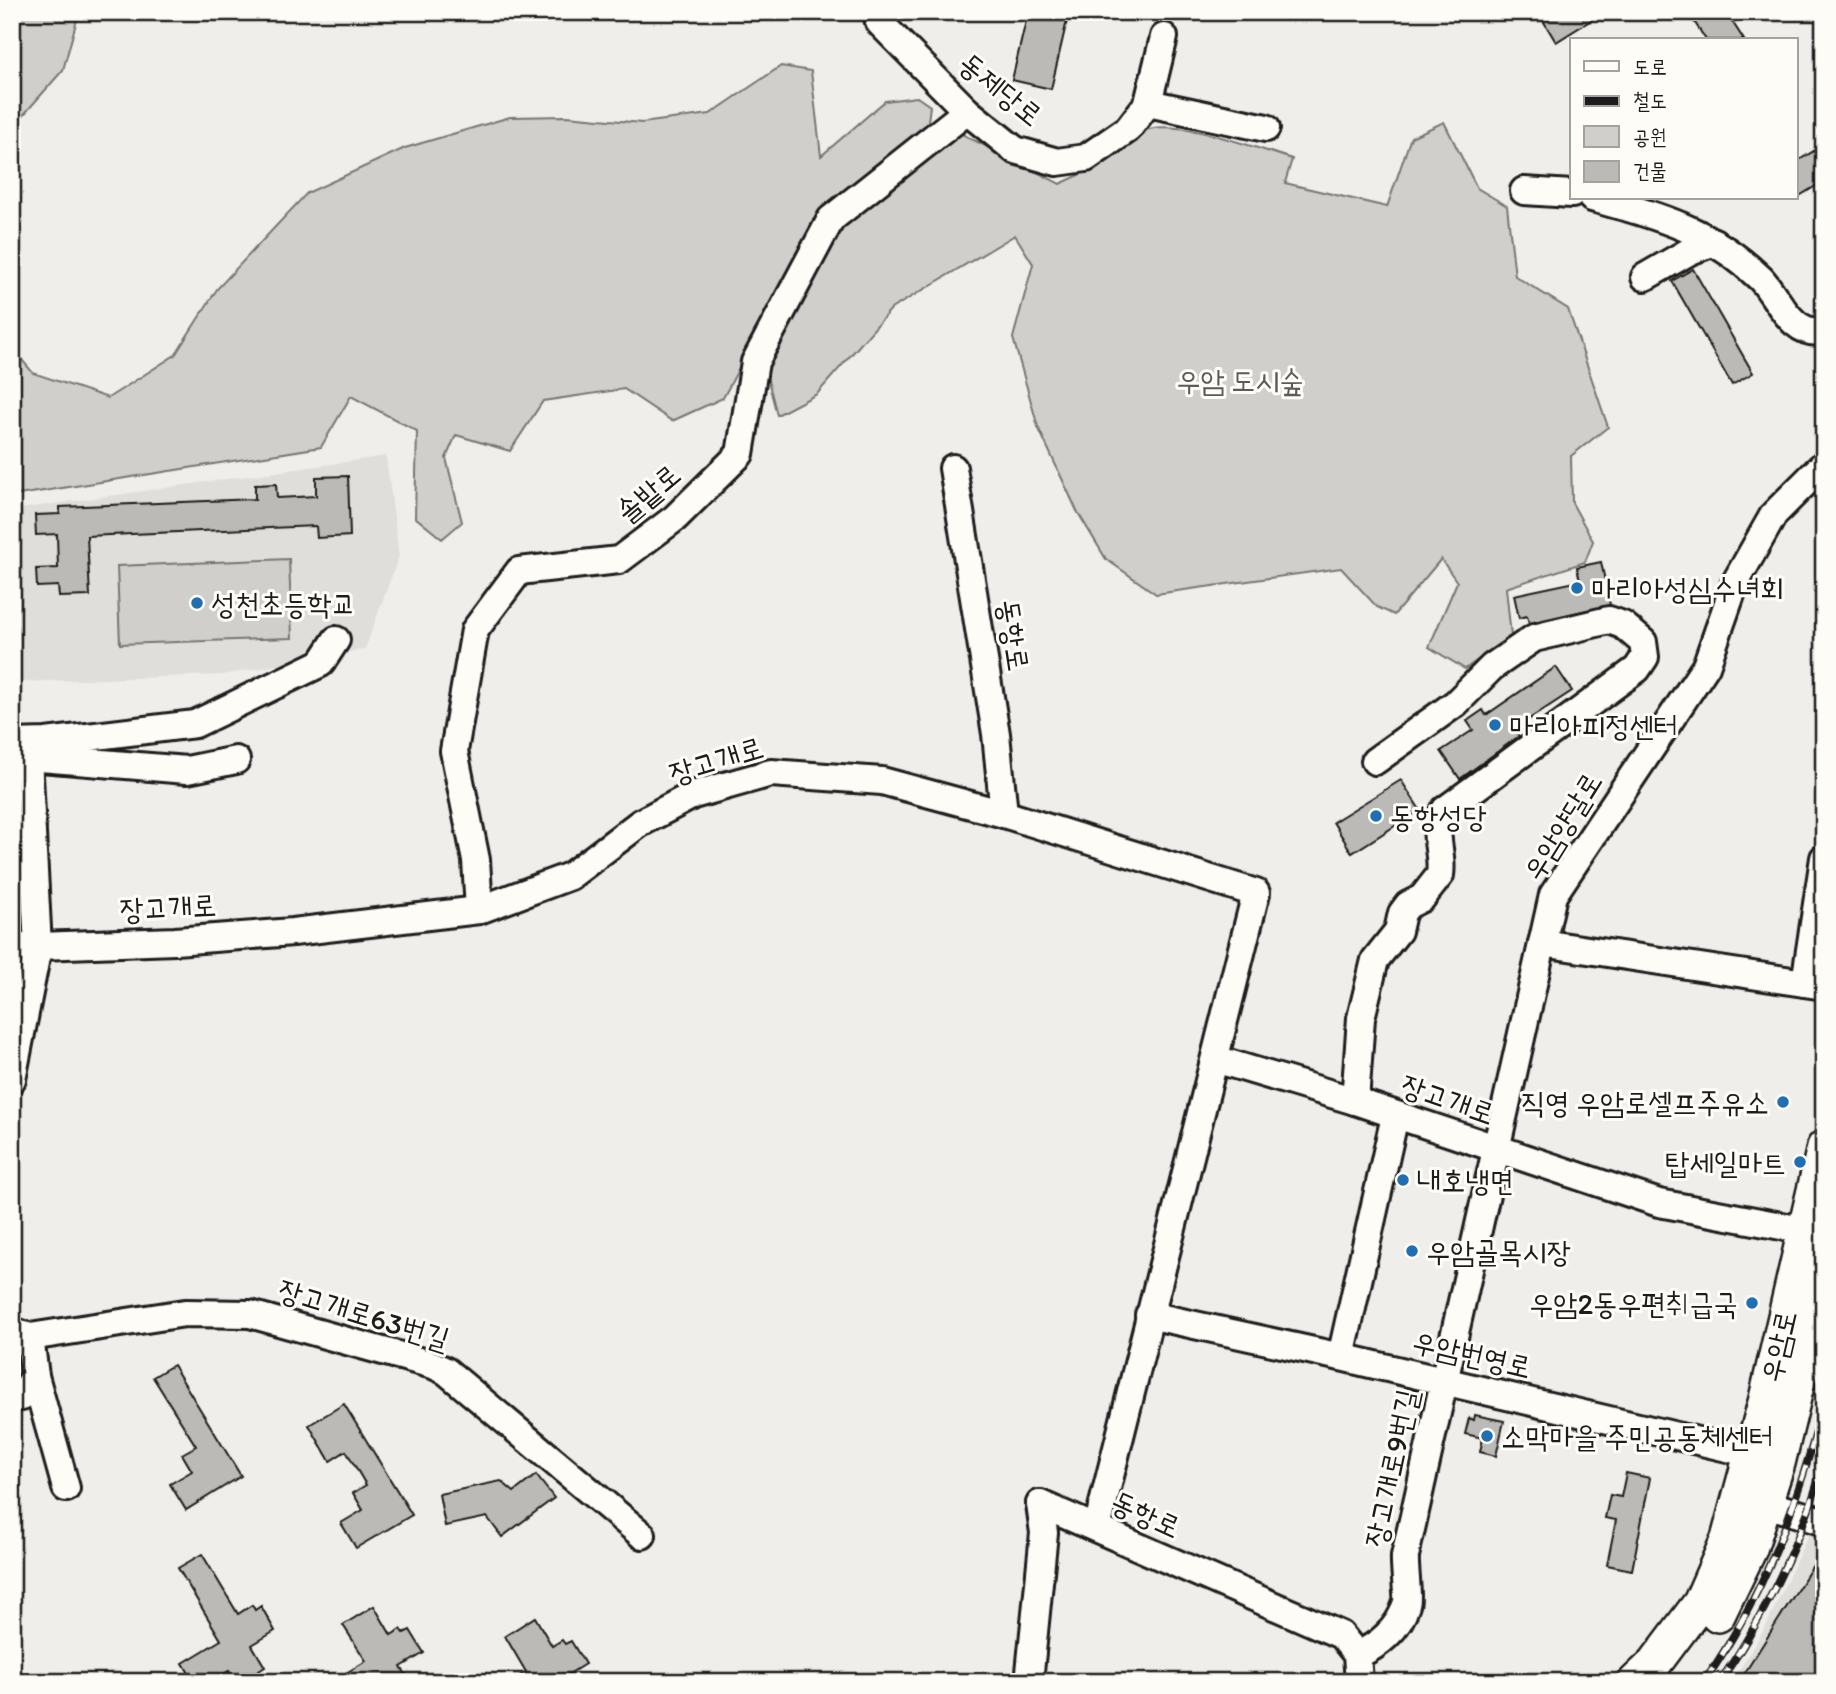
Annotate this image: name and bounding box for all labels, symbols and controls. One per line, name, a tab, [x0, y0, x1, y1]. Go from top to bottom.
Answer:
legend	[1570, 38, 1798, 200]
street label: 동제당로	[952, 44, 1050, 134]
text: 도로	[1633, 54, 1667, 79]
text: 철도	[1633, 88, 1667, 113]
text: 공원	[1633, 124, 1667, 149]
text: 건물	[1633, 158, 1667, 183]
park label: 우암 도시숲	[1176, 362, 1304, 399]
street label: 솔밭로	[608, 456, 688, 530]
place label: 마리아성심수녀회	[1591, 570, 1784, 607]
marker: 마리아성심수녀회	[1569, 580, 1585, 596]
place label: 성천초등학교	[211, 585, 356, 622]
marker: 성천초등학교	[189, 595, 205, 611]
street label: 동항로	[990, 596, 1038, 674]
place label: 마리아피정센터	[1509, 707, 1678, 744]
marker: 마리아피정센터	[1487, 717, 1503, 733]
street label: 장고개로	[664, 728, 768, 792]
street label: 우암양달로	[1514, 765, 1610, 887]
place label: 동항성당	[1390, 798, 1487, 835]
marker: 동항성당	[1368, 808, 1384, 824]
street label: 장고개로	[119, 886, 217, 928]
street label: 장고개로	[1396, 1066, 1500, 1132]
place label: 직영 우암로셀프주유소	[1521, 1084, 1769, 1121]
marker: 직영 우암로셀프주유소	[1775, 1094, 1791, 1110]
place label: 탑세일마트	[1665, 1144, 1786, 1181]
marker: 탑세일마트	[1792, 1154, 1808, 1170]
place label: 내호냉면	[1417, 1162, 1514, 1199]
marker: 내호냉면	[1395, 1172, 1411, 1188]
place label: 우암골목시장	[1426, 1233, 1571, 1270]
marker: 우암골목시장	[1404, 1243, 1420, 1259]
street label: 장고개로63번길	[274, 1270, 454, 1358]
place label: 우암2동우편취급국	[1529, 1285, 1738, 1322]
marker: 우암2동우편취급국	[1744, 1295, 1760, 1311]
street label: 우암로	[1752, 1307, 1804, 1385]
street label: 우암번영로	[1409, 1322, 1535, 1386]
street label: 장고개로9번길	[1356, 1386, 1426, 1550]
place label: 소막마을 주민공동체센터	[1501, 1418, 1773, 1455]
marker: 소막마을 주민공동체센터	[1479, 1428, 1495, 1444]
street label: 동항로	[1105, 1482, 1187, 1546]

